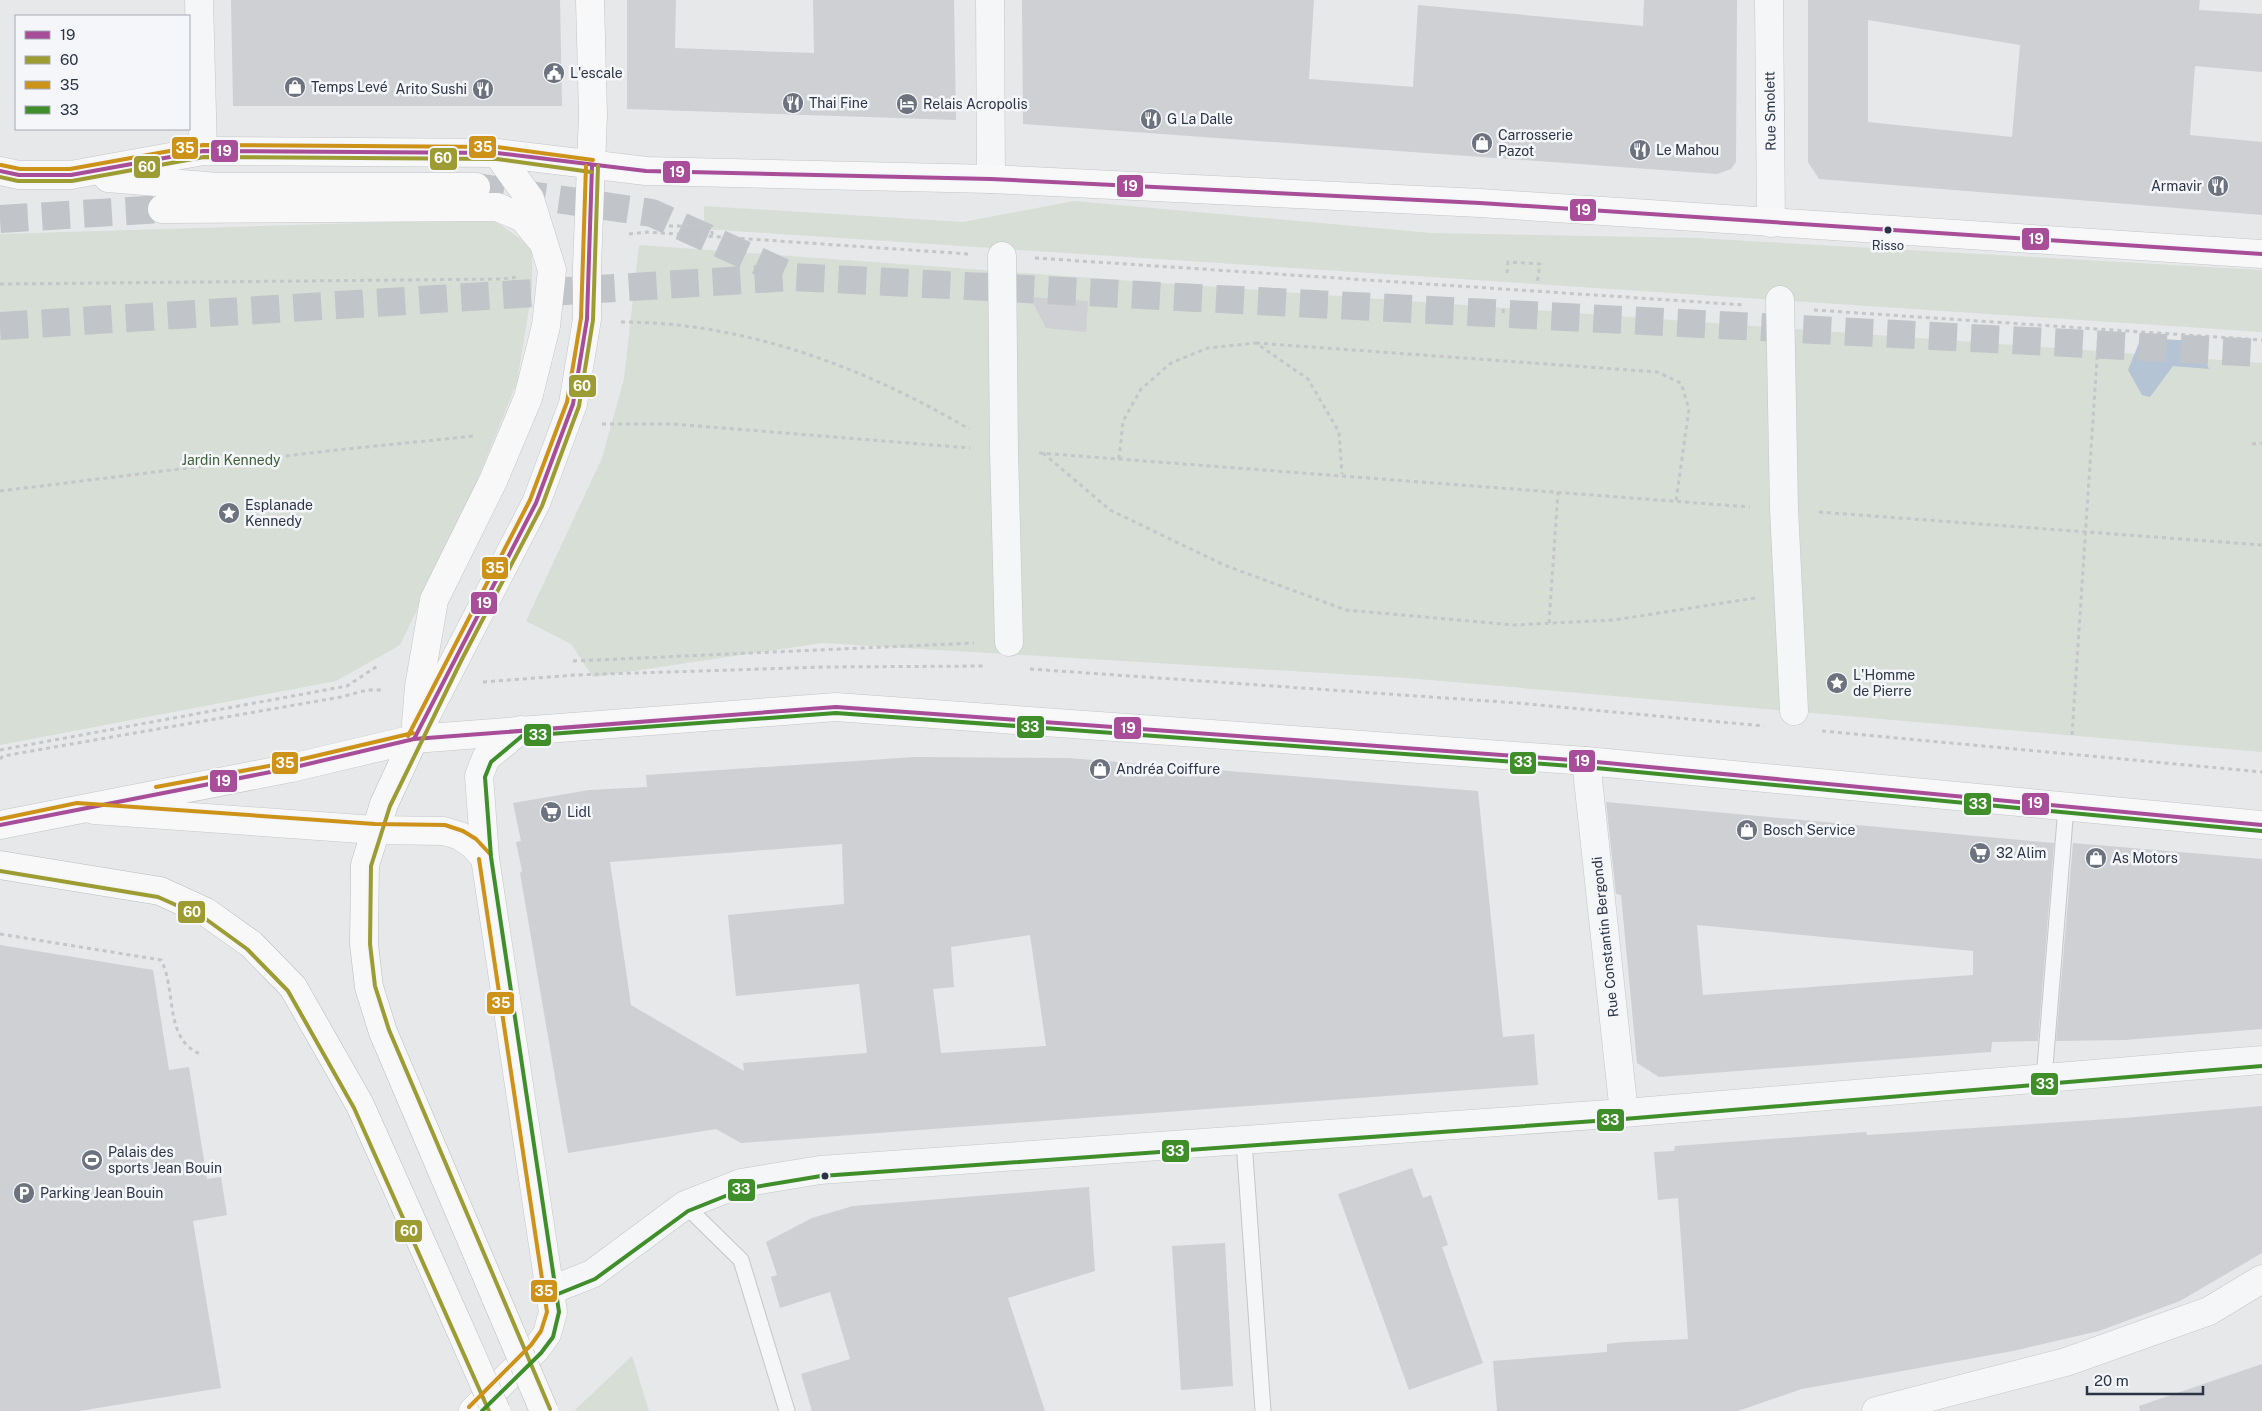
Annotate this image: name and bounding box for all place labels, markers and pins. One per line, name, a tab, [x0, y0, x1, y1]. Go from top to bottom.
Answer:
public building icon: L'escale	[542, 61, 566, 85]
place label: L'escale	[570, 65, 623, 81]
shop icon: Temps Levé	[283, 75, 307, 99]
restaurant icon: Arito Sushi	[471, 77, 495, 101]
place label: Temps Levé	[311, 79, 388, 95]
place label: Arito Sushi	[396, 81, 467, 97]
restaurant icon: Thai Fine	[781, 91, 805, 115]
hotel icon: Relais Acropolis	[895, 92, 919, 116]
place label: Thai Fine	[809, 95, 868, 111]
place label: Relais Acropolis	[923, 96, 1028, 112]
restaurant icon: G La Dalle	[1139, 107, 1163, 131]
place label: G La Dalle	[1167, 111, 1233, 127]
place label: Carrosserie Pazot	[1498, 127, 1573, 159]
shop icon: Carrosserie Pazot	[1470, 131, 1494, 155]
restaurant icon: Le Mahou	[1628, 138, 1652, 162]
place label: Le Mahou	[1656, 142, 1719, 158]
restaurant icon: Armavir	[2206, 174, 2230, 198]
place label: Armavir	[2151, 178, 2202, 194]
marker: Risso	[1883, 225, 1893, 235]
place label: Risso	[1872, 238, 1904, 253]
place label: Esplanade Kennedy	[245, 497, 313, 529]
place icon: Esplanade Kennedy	[217, 501, 241, 525]
place label: L'Homme de Pierre	[1853, 667, 1915, 699]
place icon: L'Homme de Pierre	[1825, 671, 1849, 695]
shop icon: Andréa Coiffure	[1088, 757, 1112, 781]
place label: Andréa Coiffure	[1116, 761, 1220, 777]
supermarket icon: Lidl	[539, 800, 563, 824]
place label: Lidl	[567, 804, 591, 820]
shop icon: Bosch Service	[1735, 818, 1759, 842]
place label: Bosch Service	[1763, 822, 1855, 838]
supermarket icon: 32 Alim	[1968, 841, 1992, 865]
place label: 32 Alim	[1996, 845, 2046, 861]
shop icon: As Motors	[2084, 846, 2108, 870]
place label: As Motors	[2112, 850, 2178, 866]
place label: Palais des sports Jean Bouin	[108, 1144, 222, 1176]
sports icon: Palais des sports Jean Bouin	[80, 1148, 104, 1172]
unlabelled marker	[820, 1171, 830, 1181]
parking icon: Parking Jean Bouin	[12, 1181, 36, 1205]
place label: Parking Jean Bouin	[40, 1185, 163, 1201]

